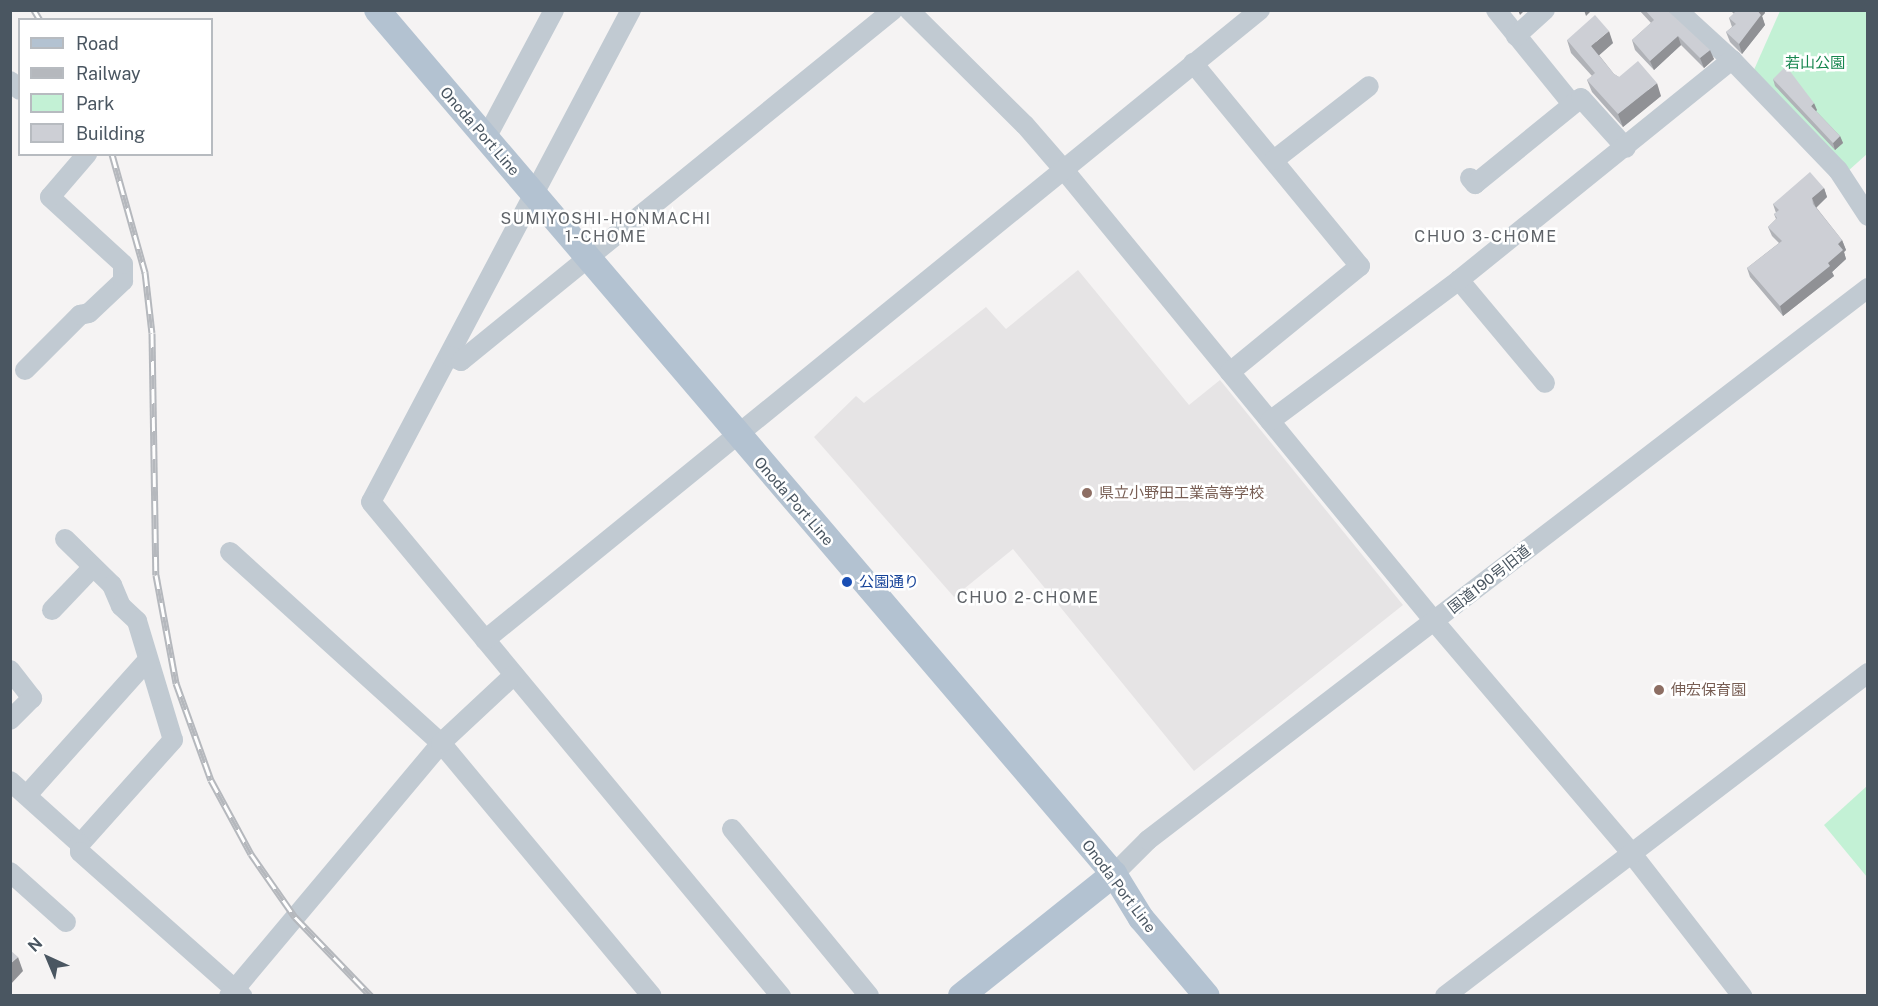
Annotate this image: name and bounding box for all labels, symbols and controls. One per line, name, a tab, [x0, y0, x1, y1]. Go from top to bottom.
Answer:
legend	[18, 18, 213, 156]
text: Road	[76, 33, 119, 54]
park label: 若山公園	[1785, 54, 1845, 72]
text: Railway	[76, 63, 141, 84]
street label: Onoda Port Line	[437, 83, 523, 179]
text: Park	[76, 93, 114, 114]
text: Building	[76, 123, 145, 144]
district label: SUMIYOSHI-HONMACHI 1-CHOME	[501, 209, 711, 247]
district label: CHUO 3-CHOME	[1414, 227, 1558, 247]
street label: Onoda Port Line	[751, 453, 837, 549]
place label: 県立小野田工業高等学校	[1099, 484, 1264, 502]
marker: 県立小野田工業高等学校	[1080, 486, 1094, 500]
street label: 国道190号旧道	[1444, 541, 1534, 617]
place label: 公園通り	[859, 573, 919, 591]
marker: 公園通り	[840, 575, 854, 589]
district label: CHUO 2-CHOME	[957, 588, 1099, 608]
place label: 伸宏保育園	[1671, 681, 1746, 699]
marker: 伸宏保育園	[1652, 683, 1666, 697]
street label: Onoda Port Line	[1078, 836, 1160, 936]
north arrow	[18, 928, 78, 988]
text: N	[24, 934, 46, 956]

